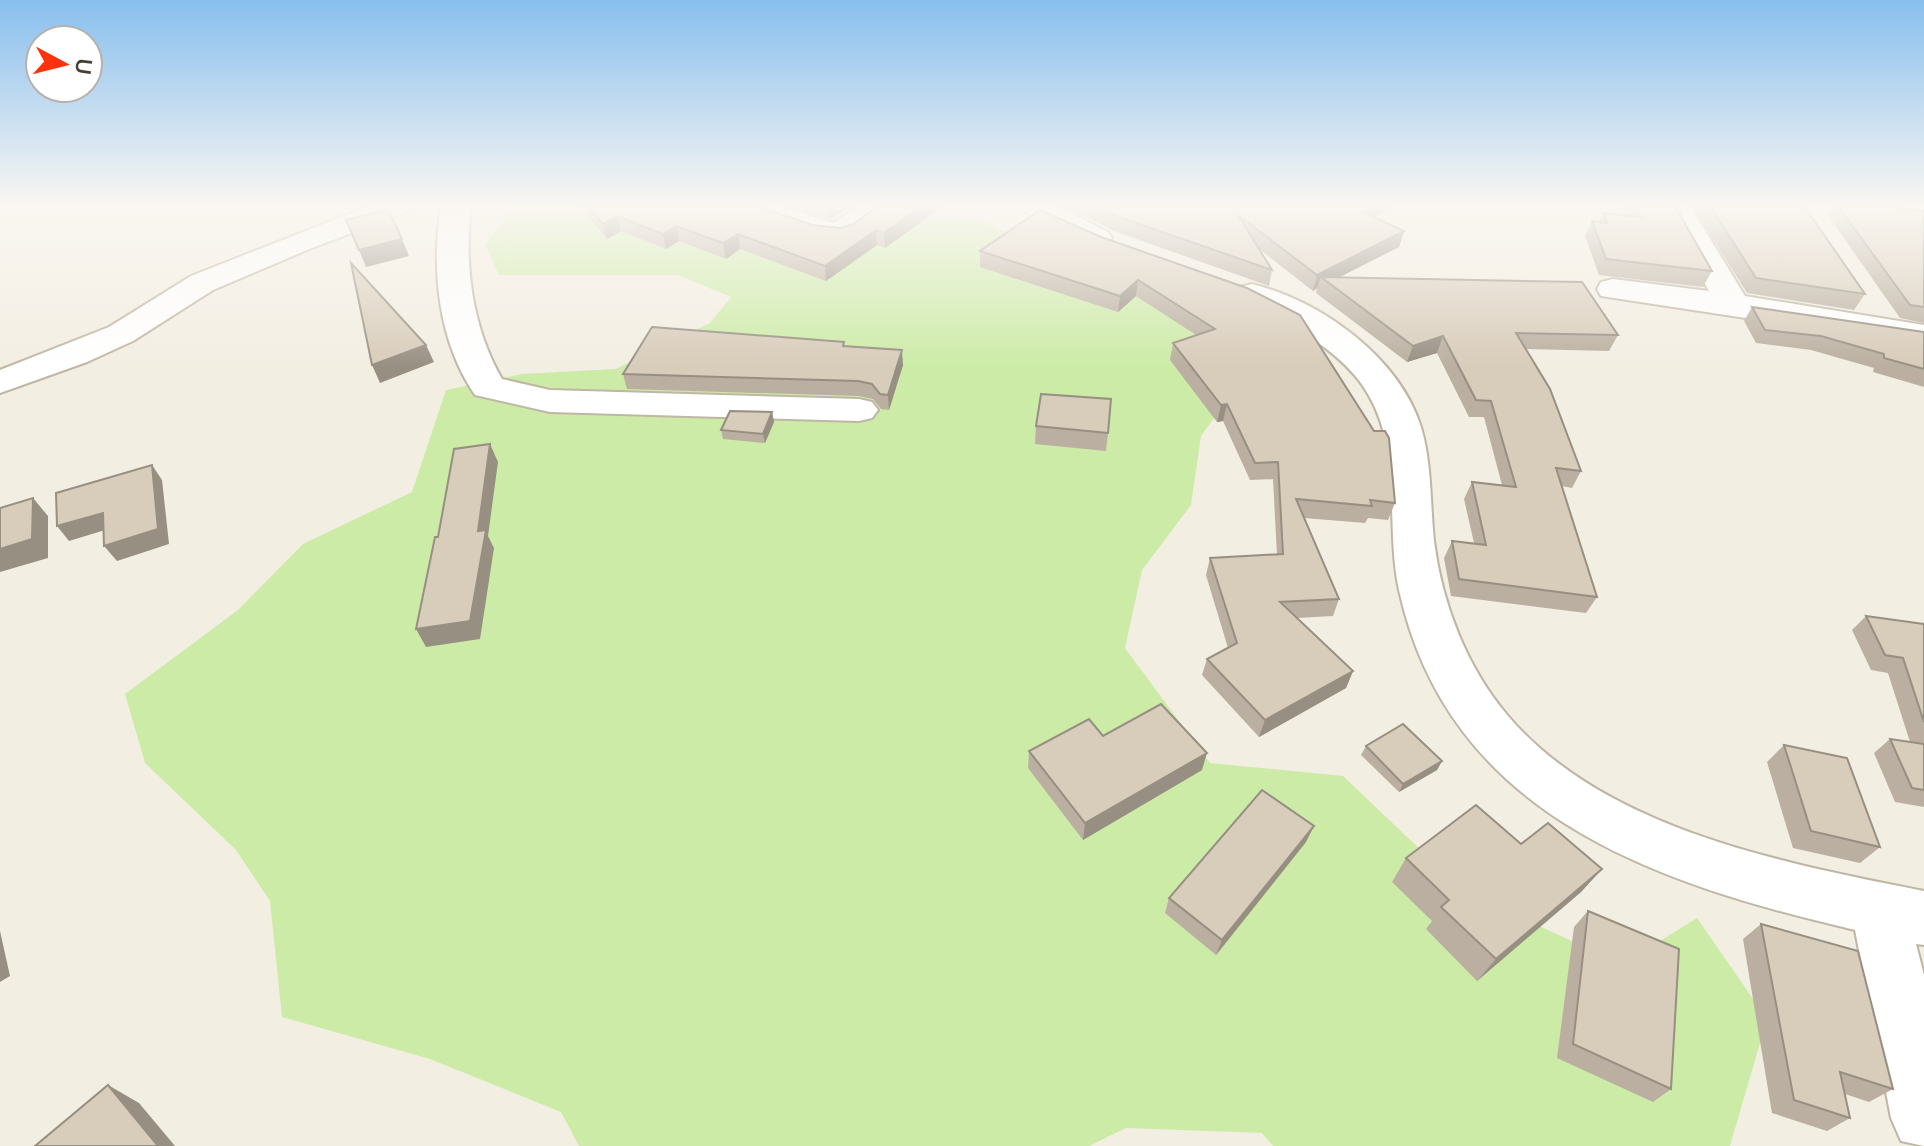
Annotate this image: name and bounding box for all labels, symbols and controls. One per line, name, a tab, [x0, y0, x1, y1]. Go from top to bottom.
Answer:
north arrow	[24, 24, 104, 104]
text: U	[69, 57, 99, 76]

